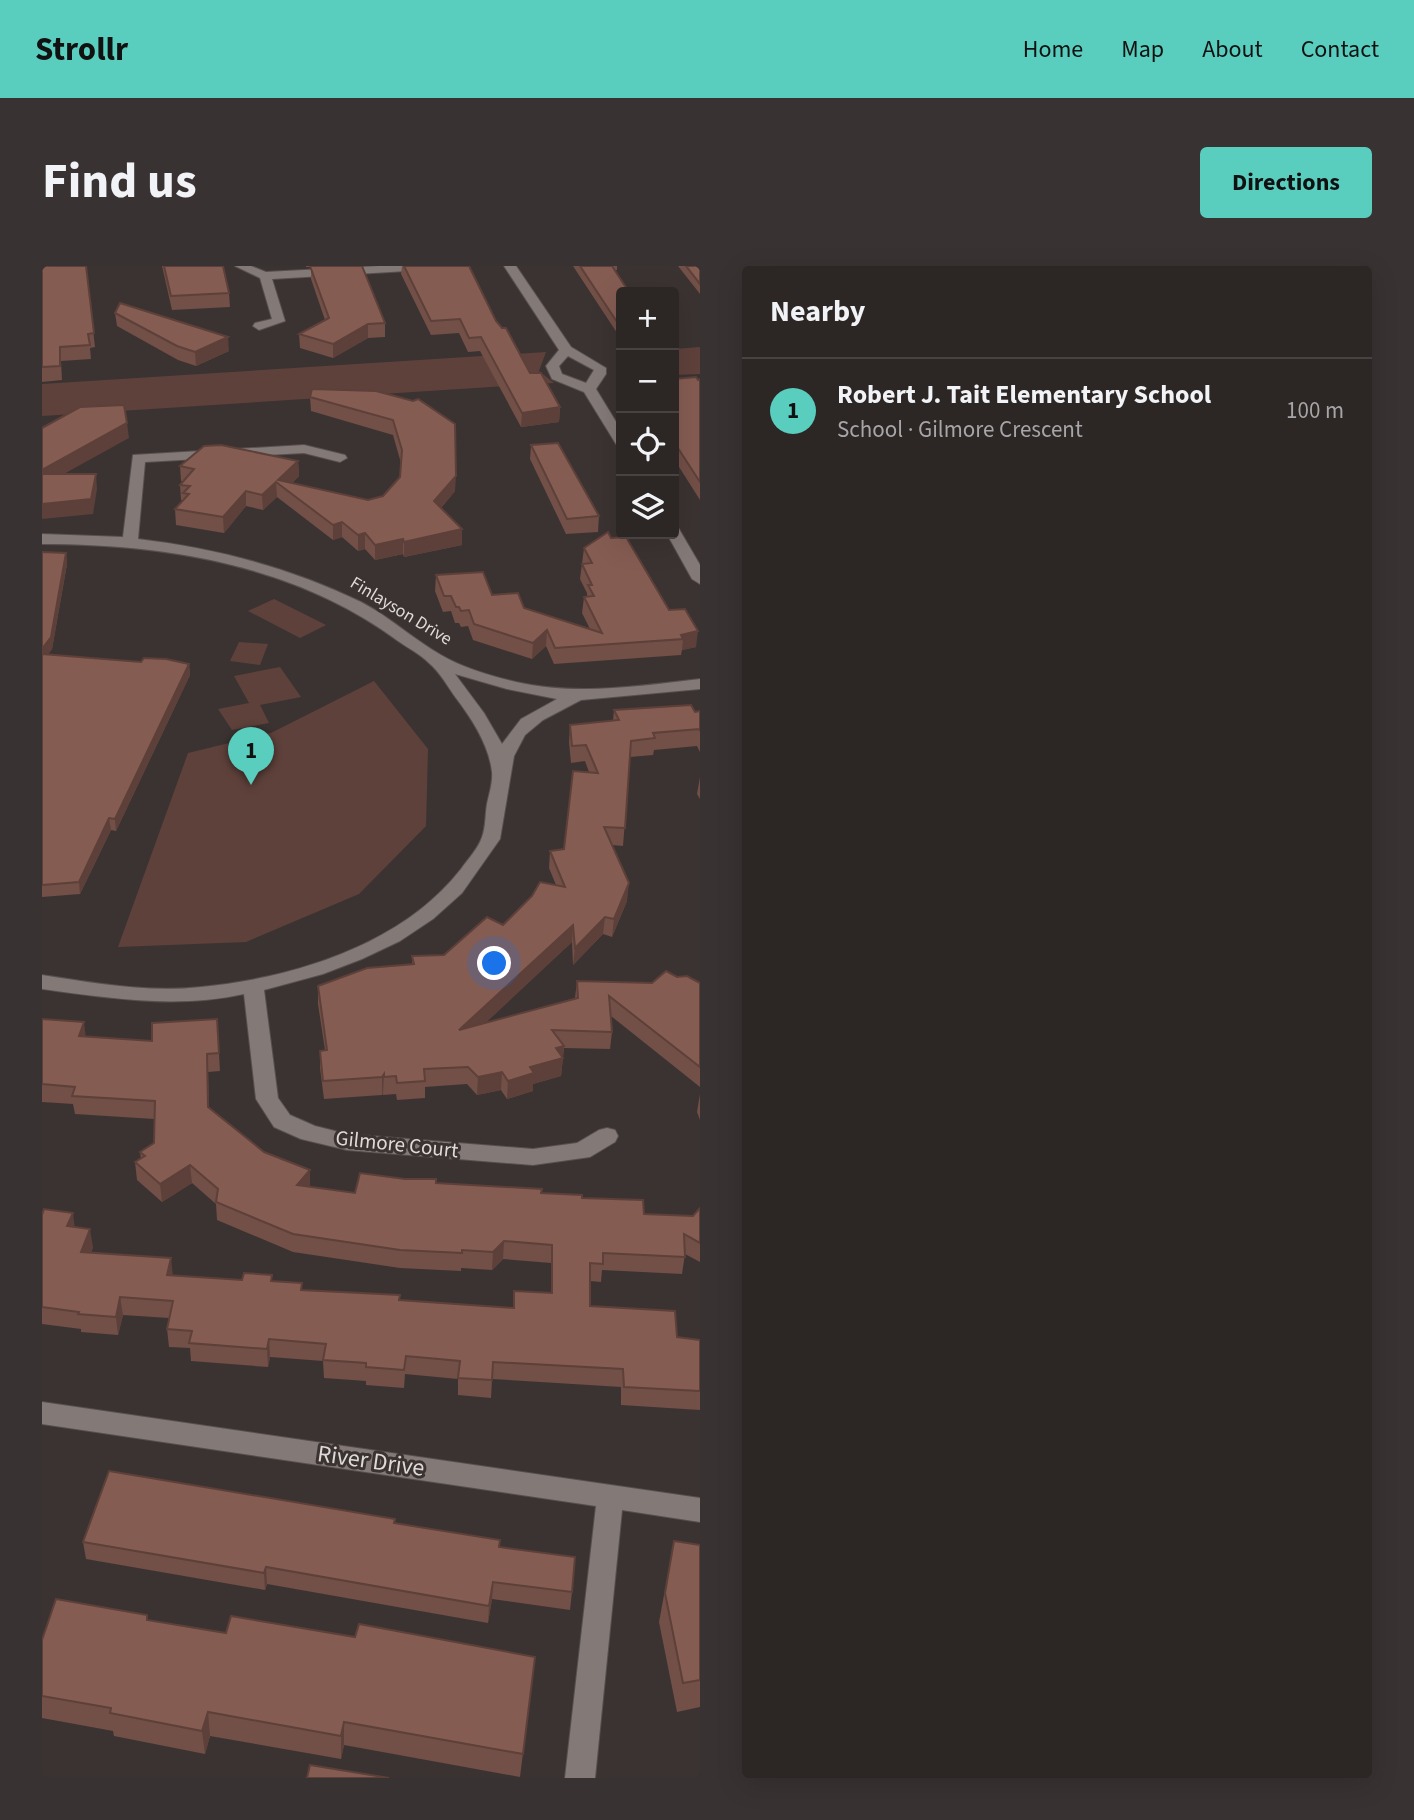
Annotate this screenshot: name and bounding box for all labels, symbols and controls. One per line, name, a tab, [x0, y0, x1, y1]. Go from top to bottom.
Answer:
text: Strollr	[35, 26, 128, 73]
text: Home	[1023, 32, 1083, 67]
text: Map	[1121, 32, 1164, 67]
text: About	[1202, 32, 1263, 67]
text: Contact	[1301, 32, 1379, 67]
text: Find us	[42, 147, 197, 217]
button: Directions	[1200, 147, 1372, 218]
map controls	[616, 287, 679, 539]
button: +	[616, 287, 679, 350]
text: Nearby	[770, 290, 865, 333]
button: −	[616, 350, 679, 413]
text: Robert J. Tait Elementary School	[837, 376, 1211, 413]
text: 1	[787, 394, 799, 427]
text: 100 m	[1286, 394, 1344, 427]
button: locate	[616, 413, 679, 476]
text: School · Gilmore Crescent	[837, 413, 1083, 446]
button: layers	[616, 476, 679, 539]
street label: Finlayson Drive	[345, 571, 457, 651]
pin: 1	[228, 727, 274, 785]
your location	[477, 946, 511, 980]
street label: Gilmore Court	[334, 1123, 460, 1165]
street label: River Drive	[315, 1436, 427, 1486]

